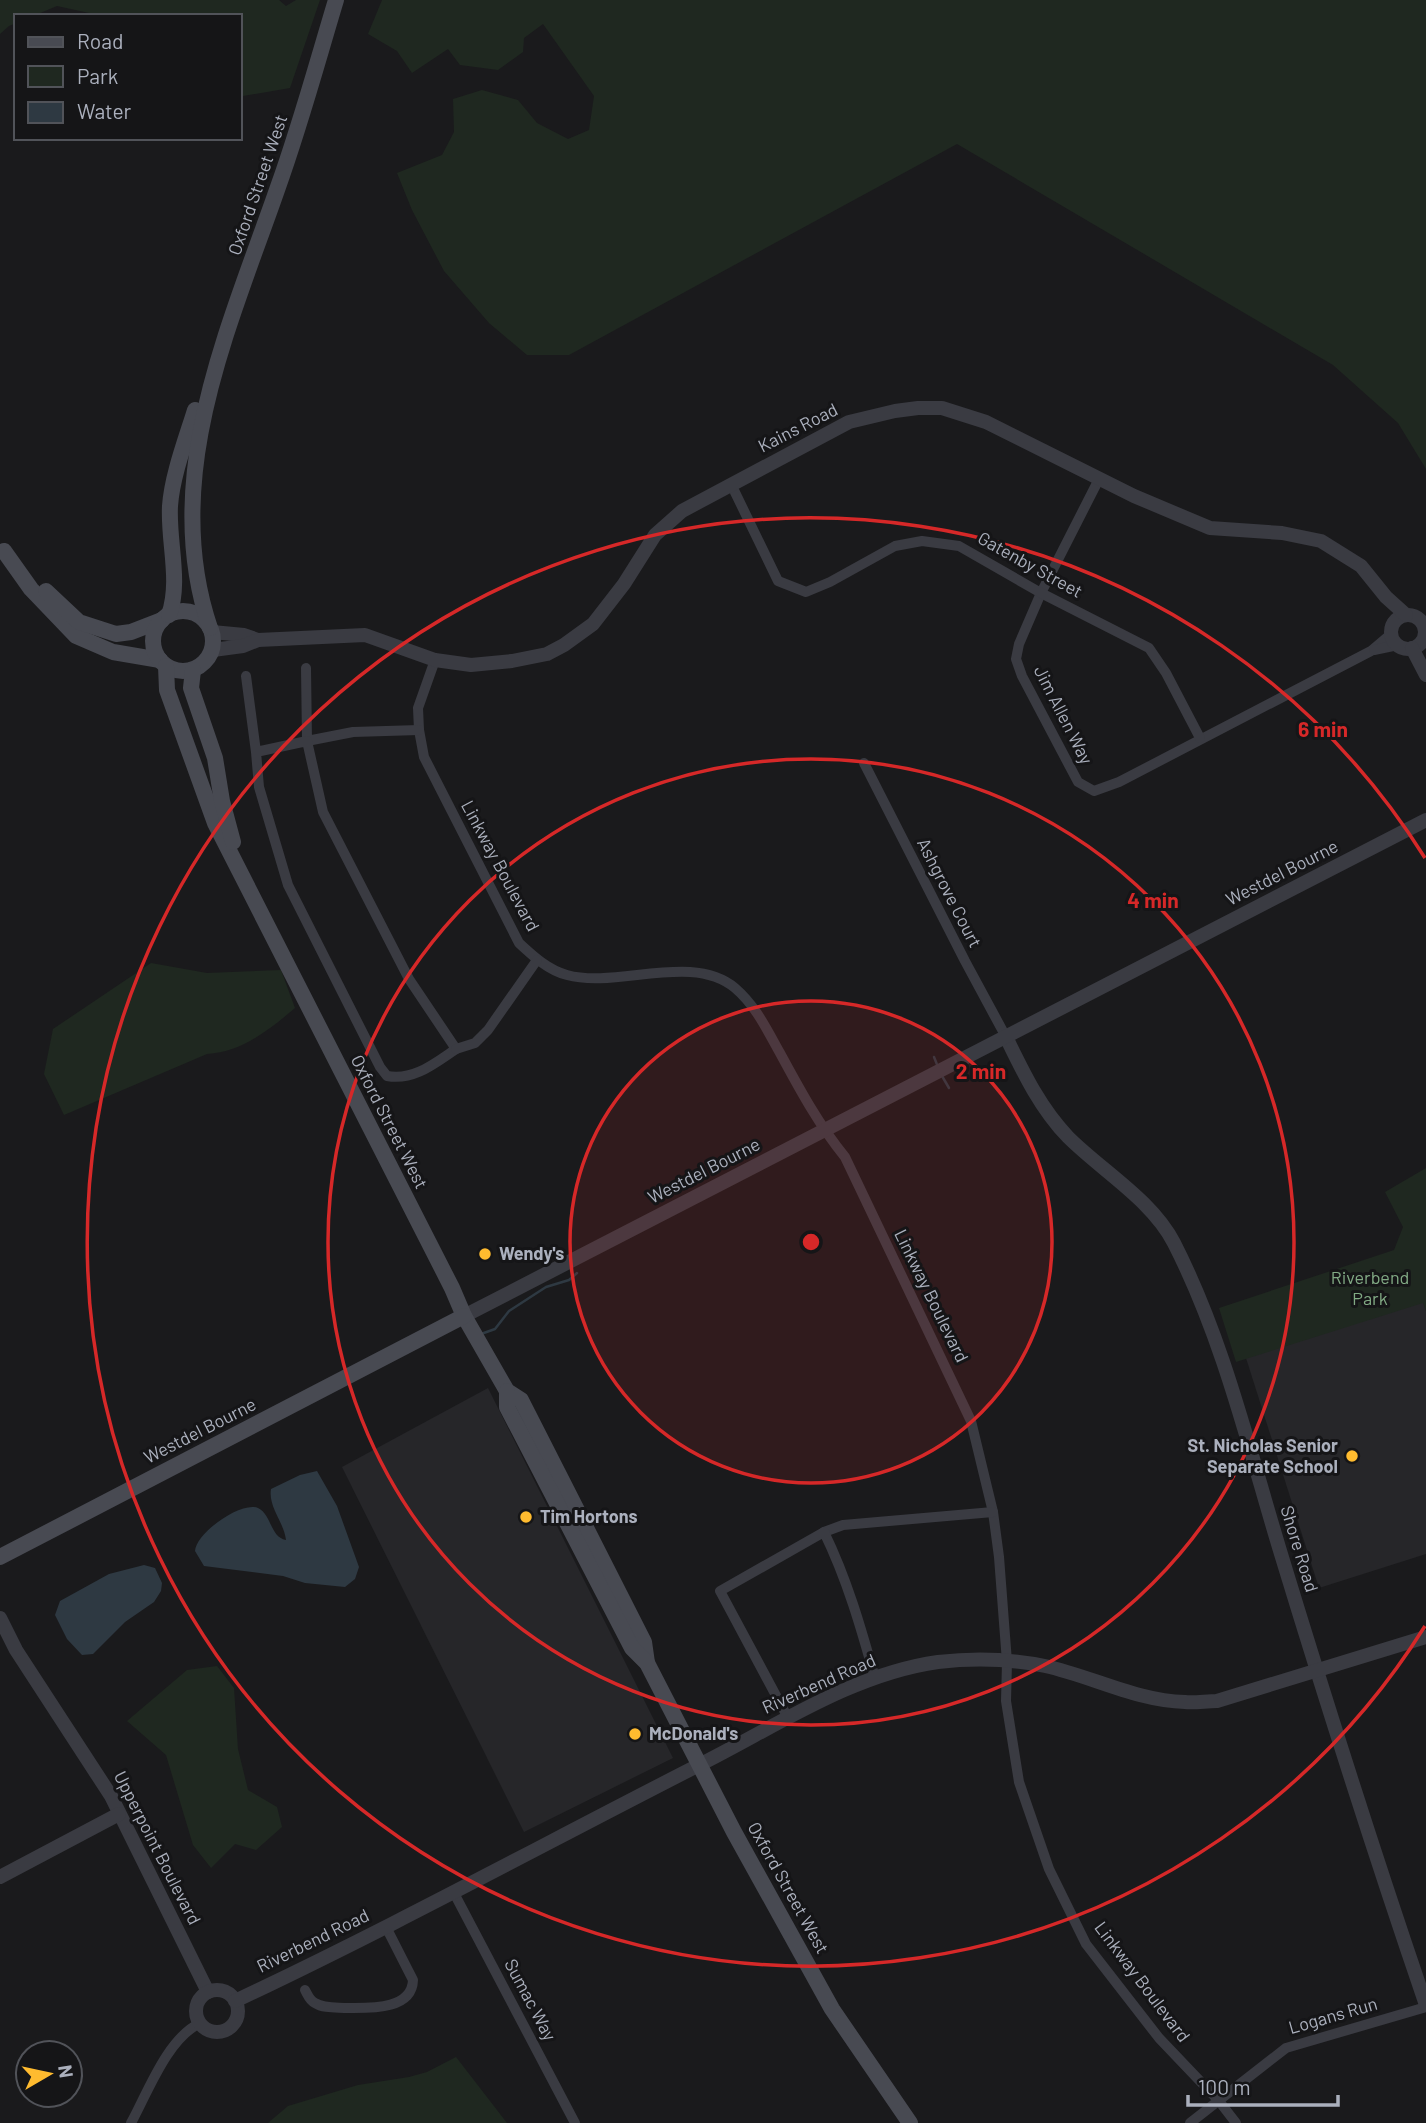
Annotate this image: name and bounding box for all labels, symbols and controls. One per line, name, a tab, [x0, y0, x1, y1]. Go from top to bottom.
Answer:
legend	[14, 14, 242, 140]
text: Road	[77, 28, 123, 53]
text: Park	[77, 63, 118, 88]
text: Water	[77, 98, 132, 123]
street label: Oxford Street West	[223, 111, 291, 258]
street label: Kains Road	[754, 398, 841, 457]
street label: Gatenby Street	[974, 526, 1087, 602]
street label: Jim Allen Way	[1030, 661, 1098, 768]
text: 6 min	[1298, 716, 1348, 741]
street label: Linkway Boulevard	[457, 796, 545, 935]
street label: Ashgrove Court	[913, 834, 987, 951]
street label: Westdel Bourne	[1222, 834, 1341, 910]
text: 4 min	[1127, 887, 1179, 912]
street label: Oxford Street West	[347, 1051, 433, 1192]
text: 2 min	[956, 1058, 1006, 1083]
street label: Westdel Bourne	[644, 1132, 763, 1208]
street label: Linkway Boulevard	[890, 1225, 974, 1366]
centre of rings	[799, 1230, 823, 1254]
place label: Wendy's	[499, 1242, 564, 1264]
marker: Wendy's	[477, 1246, 493, 1262]
park label: Riverbend Park	[1331, 1266, 1409, 1309]
street label: Westdel Bourne	[140, 1392, 259, 1468]
place label: St. Nicholas Senior Separate School	[1188, 1434, 1338, 1477]
marker: St. Nicholas Senior Separate School	[1344, 1448, 1360, 1464]
street label: Shore Road	[1276, 1503, 1324, 1595]
place label: Tim Hortons	[540, 1505, 638, 1527]
marker: Tim Hortons	[518, 1509, 534, 1525]
street label: Riverbend Road	[758, 1648, 879, 1718]
place label: McDonald's	[649, 1722, 738, 1744]
marker: McDonald's	[627, 1726, 643, 1742]
street label: Upperpoint Boulevard	[110, 1767, 206, 1928]
street label: Oxford Street West	[744, 1818, 834, 1957]
street label: Riverbend Road	[253, 1903, 372, 1977]
street label: Linkway Boulevard	[1090, 1917, 1195, 2046]
street label: Sumac Way	[500, 1955, 562, 2044]
street label: Logans Run	[1286, 1992, 1380, 2038]
north arrow	[14, 2039, 84, 2109]
text: N	[54, 2063, 79, 2079]
scale bar	[1188, 2064, 1338, 2108]
text: 100 m	[1198, 2074, 1251, 2099]

